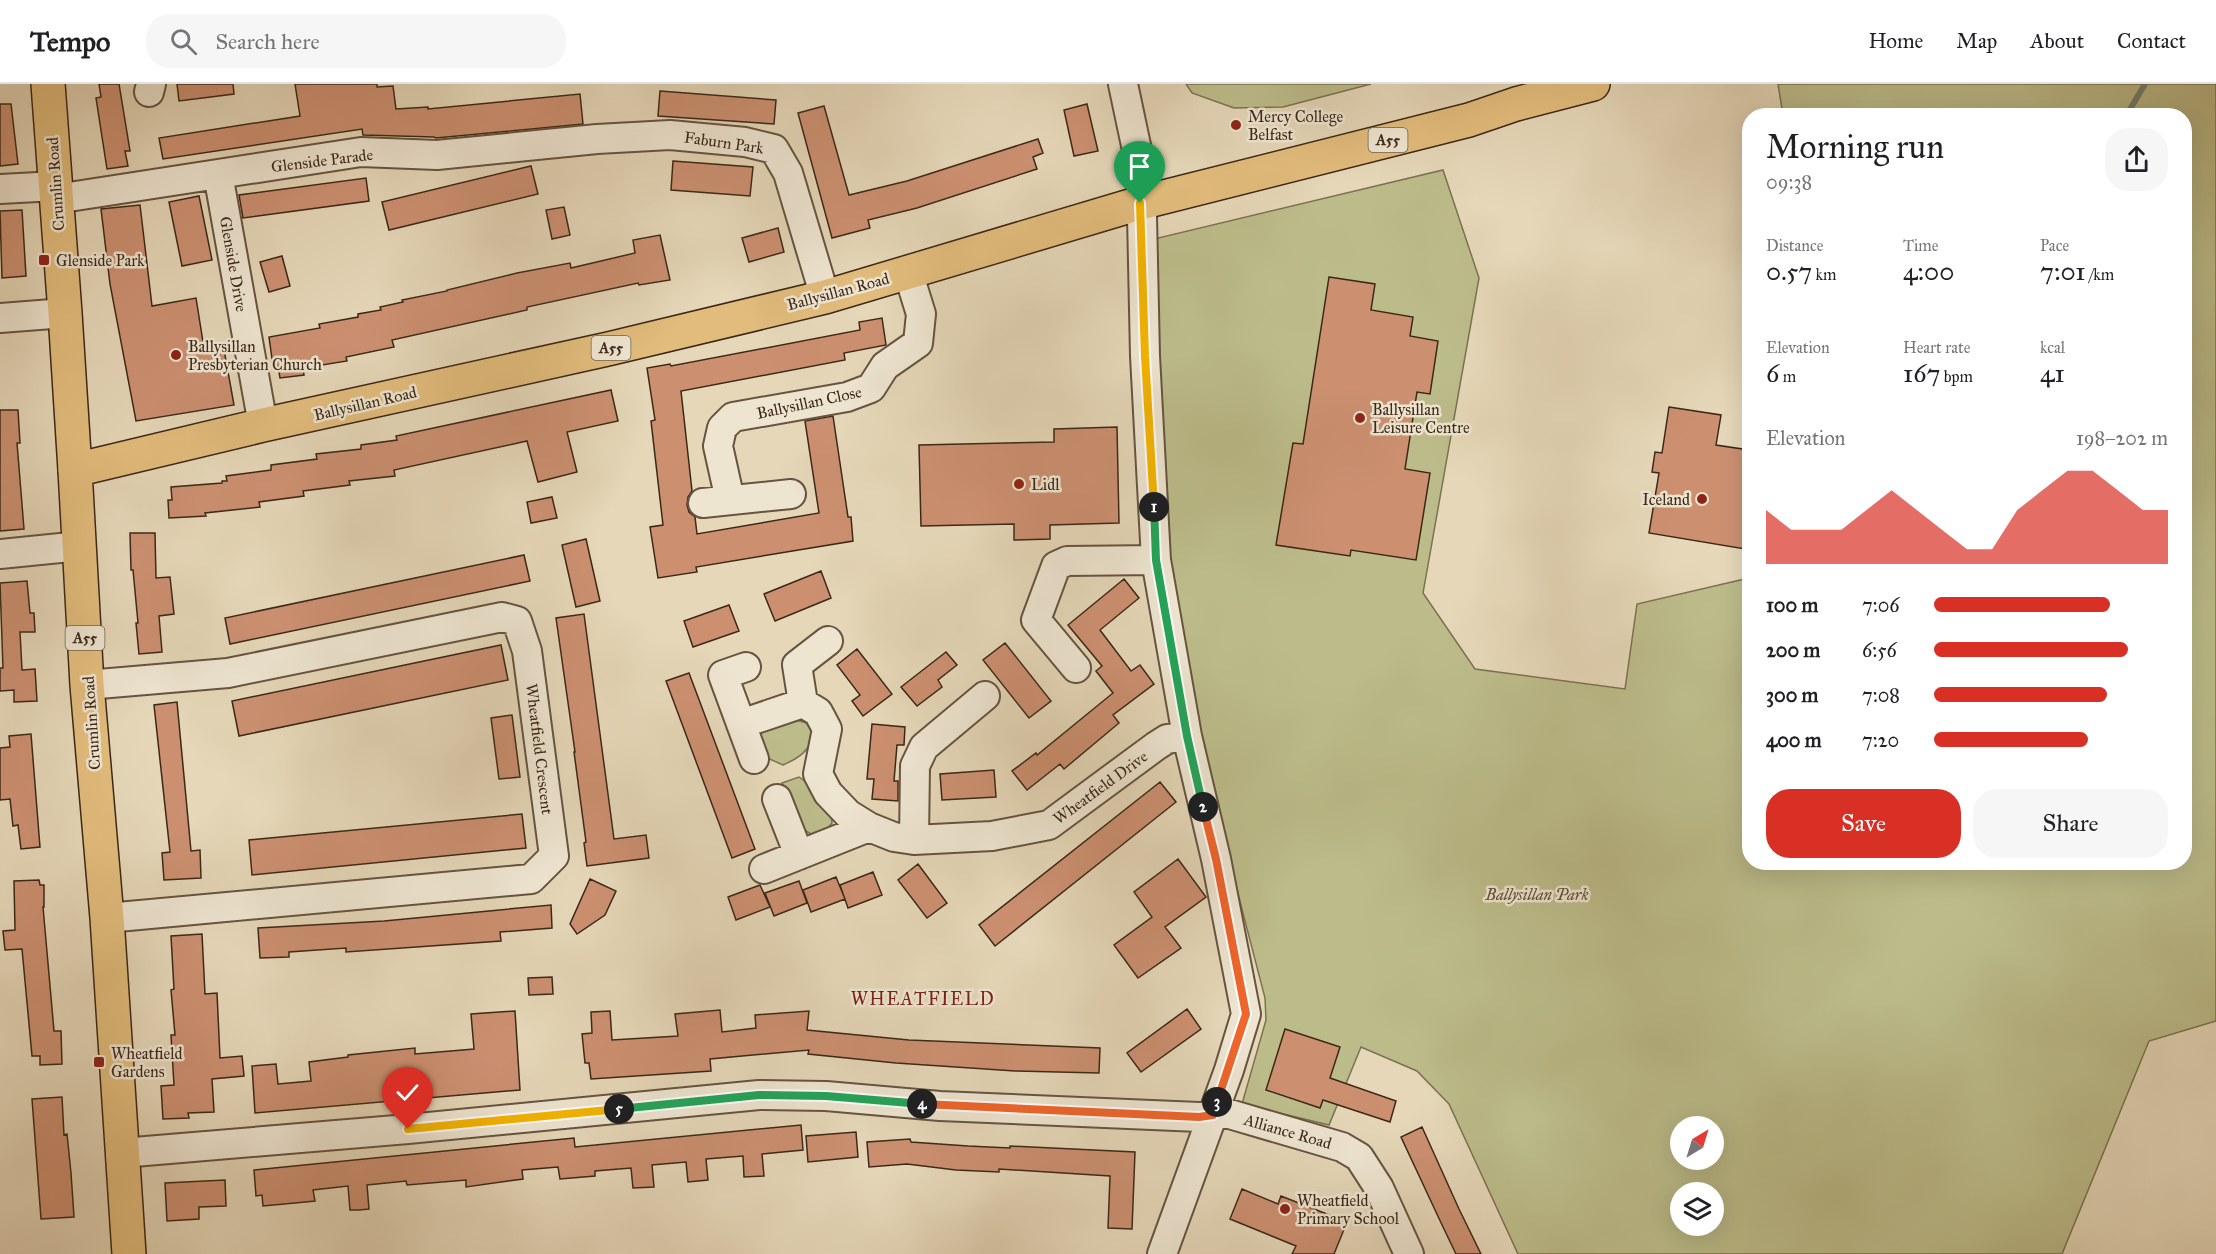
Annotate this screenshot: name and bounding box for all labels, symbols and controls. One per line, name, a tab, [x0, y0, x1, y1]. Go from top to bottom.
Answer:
search box	[146, 14, 566, 68]
text: Tempo	[30, 24, 110, 59]
icon: search	[167, 25, 200, 58]
text: Search here	[215, 28, 320, 55]
text: Home	[1868, 28, 1923, 54]
text: Map	[1956, 28, 1997, 54]
text: About	[2030, 28, 2084, 54]
text: Contact	[2117, 28, 2186, 54]
place label: Mercy College Belfast	[1248, 107, 1343, 144]
marker: Mercy College Belfast	[1229, 118, 1243, 132]
text: Morning run	[1766, 127, 1944, 167]
street label: Faburn Park	[683, 128, 765, 158]
road number: A55	[1368, 128, 1408, 152]
button: share	[2105, 128, 2168, 191]
street label: Crumlin Road	[43, 136, 68, 231]
pin	[1114, 141, 1165, 203]
street label: Glenside Parade	[270, 145, 375, 176]
icon: arrive	[1123, 150, 1156, 183]
text: 09:38	[1766, 170, 1812, 194]
street label: Glenside Drive	[216, 215, 251, 314]
text: Distance	[1766, 236, 1823, 255]
text: Time	[1903, 236, 1938, 255]
text: Pace	[2040, 236, 2069, 255]
place label: Glenside Park	[56, 251, 145, 270]
marker: Glenside Park	[37, 253, 51, 267]
text: 0.57	[1766, 255, 1812, 287]
text: 4:00	[1903, 255, 1954, 287]
text: 7:01	[2040, 255, 2086, 287]
text: km	[1812, 265, 1836, 284]
text: /km	[2086, 265, 2114, 284]
street label: Ballysillan Road	[785, 269, 891, 314]
road number: A55	[592, 336, 630, 360]
place label: Ballysillan Presbyterian Church	[188, 337, 322, 374]
text: Elevation	[1766, 338, 1830, 357]
text: Heart rate	[1903, 338, 1970, 357]
text: kcal	[2040, 338, 2065, 357]
marker: Ballysillan Presbyterian Church	[169, 348, 183, 362]
text: 6	[1766, 357, 1779, 389]
text: 167	[1903, 357, 1940, 389]
text: 41	[2040, 357, 2065, 389]
text: m	[1779, 367, 1796, 386]
text: bpm	[1940, 367, 1973, 386]
street label: Ballysillan Road	[312, 382, 418, 425]
street label: Ballysillan Close	[755, 382, 864, 423]
place label: Ballysillan Leisure Centre	[1372, 400, 1470, 437]
marker: Ballysillan Leisure Centre	[1353, 411, 1367, 425]
text: Elevation	[1766, 426, 1845, 450]
text: 198–202 m	[2076, 426, 2168, 450]
place label: Lidl	[1031, 475, 1060, 494]
marker: Lidl	[1012, 477, 1026, 491]
place label: Iceland	[1642, 490, 1690, 509]
pin: 1	[1139, 492, 1169, 522]
marker: Iceland	[1695, 492, 1709, 506]
text: 1	[1151, 497, 1157, 516]
text: 100 m	[1766, 593, 1818, 617]
text: 7:06	[1862, 593, 1900, 617]
road number: A55	[66, 626, 104, 650]
text: 200 m	[1766, 638, 1820, 662]
text: 6:56	[1862, 638, 1897, 662]
street label: Crumlin Road	[79, 675, 104, 770]
street label: Wheatfield Crescent	[522, 682, 557, 816]
text: 300 m	[1766, 683, 1818, 707]
text: 7:08	[1862, 683, 1900, 707]
text: 400 m	[1766, 728, 1822, 752]
text: 7:20	[1862, 728, 1899, 752]
street label: Wheatfield Drive	[1049, 747, 1151, 828]
button: Save	[1766, 789, 1961, 858]
button: Share	[1973, 789, 2168, 858]
pin: 2	[1188, 792, 1218, 822]
text: 2	[1199, 797, 1207, 816]
park label: Ballysillan Park	[1484, 885, 1589, 904]
district label: WHEATFIELD	[851, 988, 995, 1010]
place label: Wheatfield Gardens	[111, 1044, 182, 1081]
marker: Wheatfield Gardens	[92, 1055, 106, 1069]
pin	[382, 1067, 433, 1129]
icon: check	[391, 1076, 424, 1109]
pin: 3	[1202, 1087, 1232, 1117]
pin: 4	[907, 1089, 937, 1119]
text: 3	[1214, 1092, 1220, 1111]
pin: 5	[604, 1094, 634, 1124]
text: 4	[918, 1094, 926, 1113]
text: 5	[615, 1099, 623, 1118]
street label: Alliance Road	[1241, 1110, 1334, 1153]
north arrow	[1670, 1116, 1724, 1170]
map controls	[1670, 1116, 1724, 1236]
button: layers	[1670, 1182, 1724, 1236]
place label: Wheatfield Primary School	[1297, 1191, 1400, 1228]
marker: Wheatfield Primary School	[1278, 1202, 1292, 1216]

